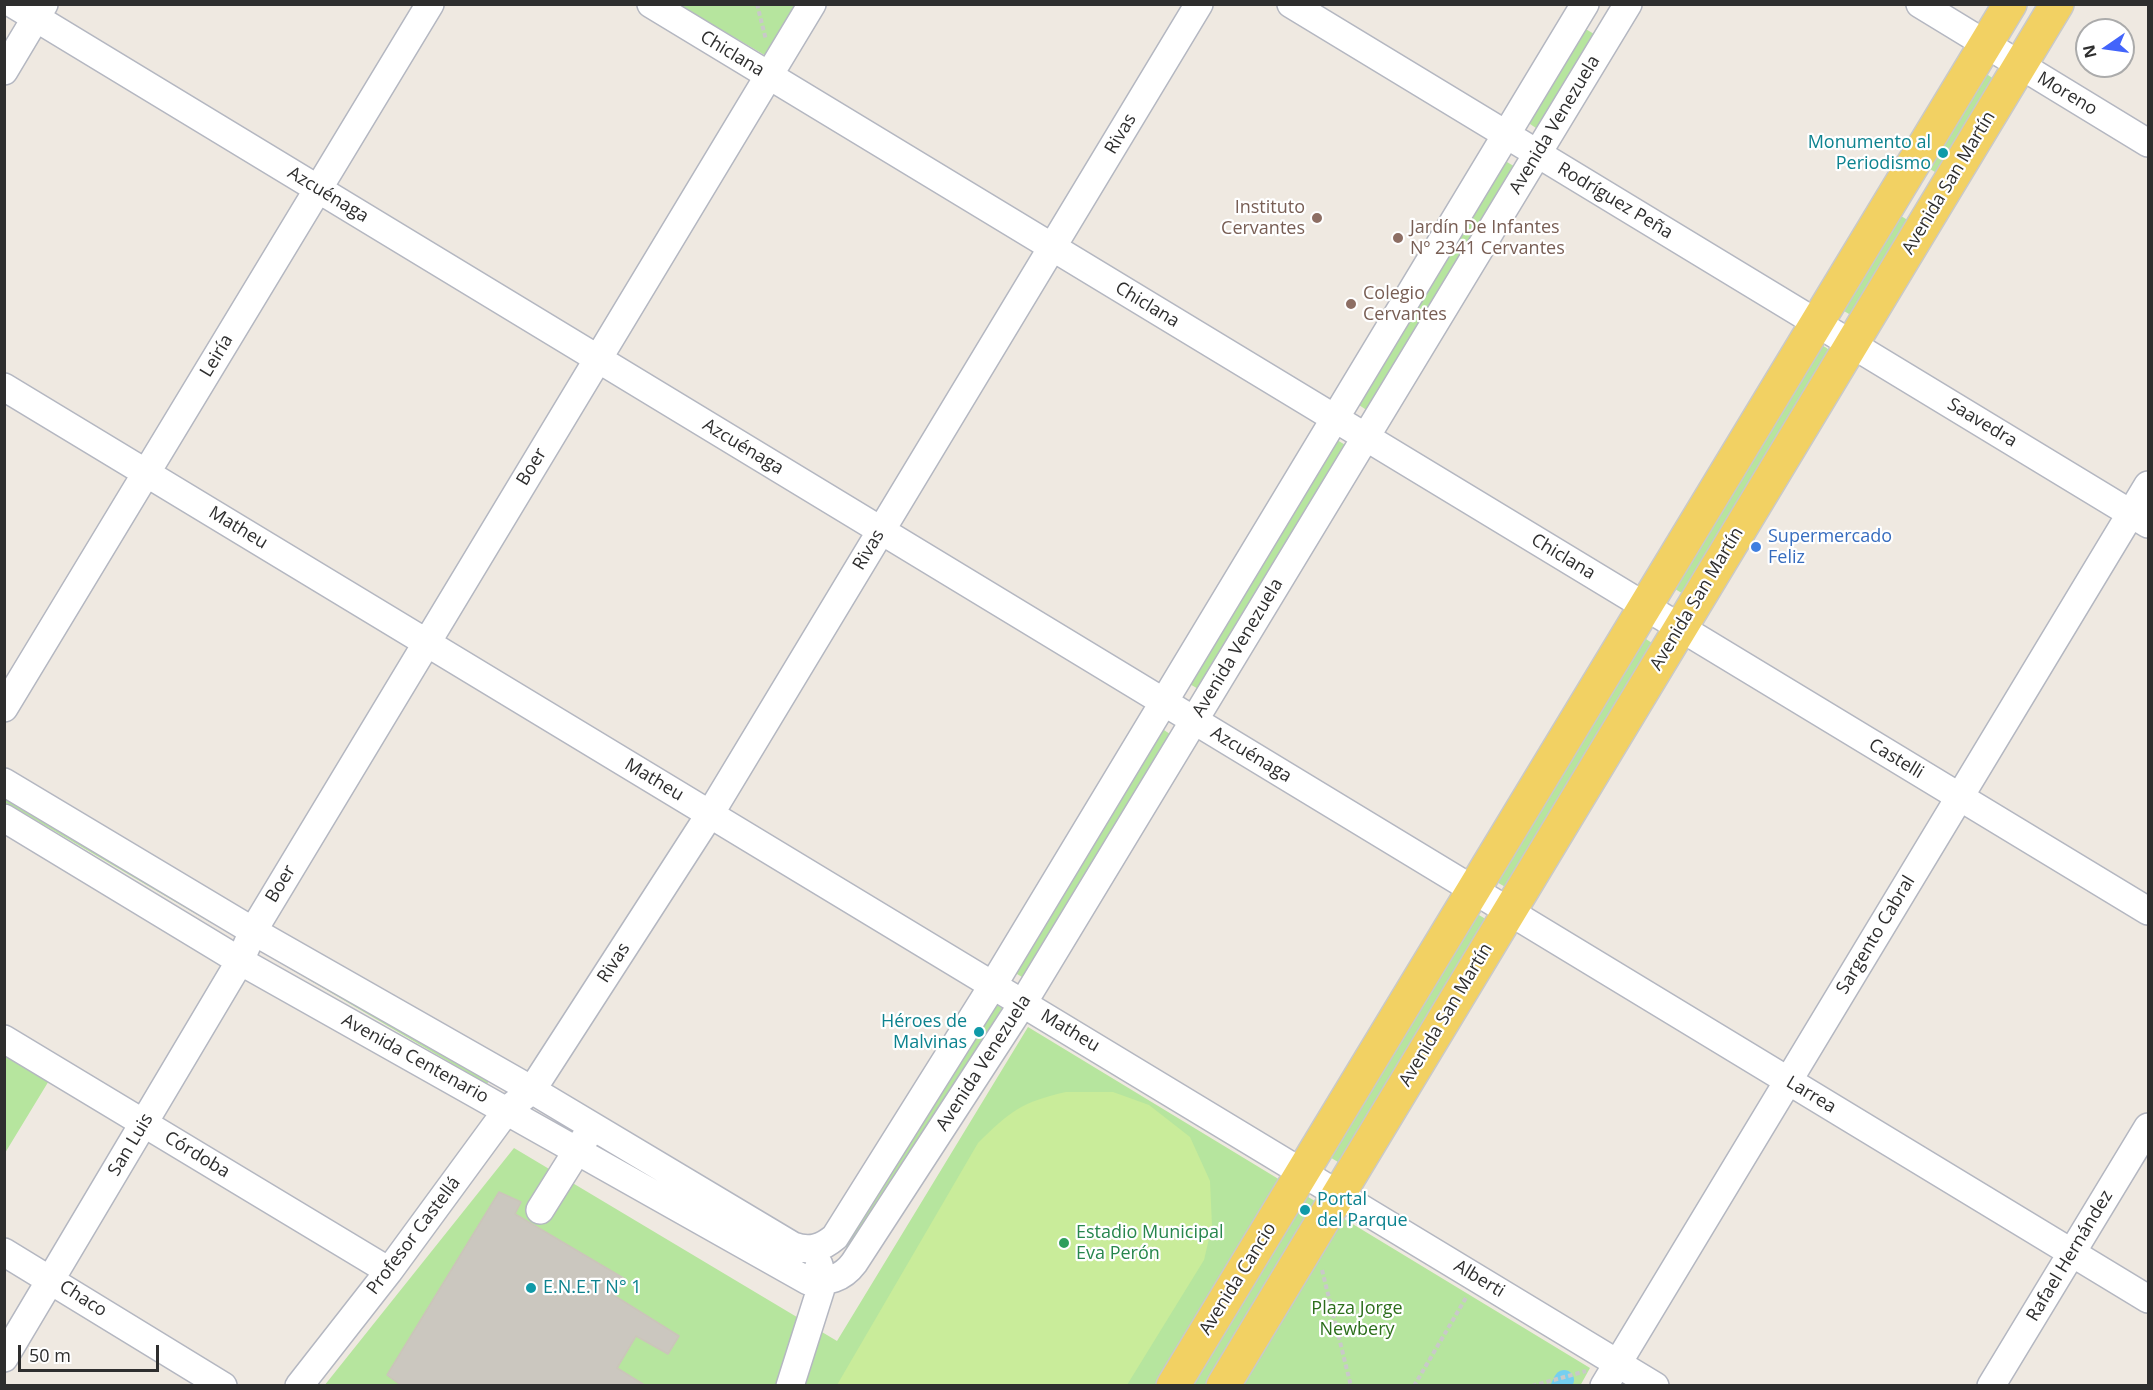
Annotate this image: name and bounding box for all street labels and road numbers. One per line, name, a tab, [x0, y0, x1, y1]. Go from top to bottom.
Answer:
street label: Chiclana	[696, 26, 768, 82]
street label: Avenida Venezuela	[1505, 52, 1605, 198]
street label: Moreno	[2033, 68, 2101, 120]
street label: Avenida San Martín	[1898, 108, 2000, 258]
street label: Rivas	[1101, 110, 1141, 158]
street label: Rodríguez Peña	[1553, 158, 1677, 244]
street label: Azcuénaga	[284, 162, 372, 228]
street label: Chiclana	[1111, 277, 1183, 333]
street label: Leiría	[196, 331, 238, 381]
street label: Saavedra	[1943, 394, 2021, 452]
street label: Azcuénaga	[699, 414, 787, 480]
street label: Boer	[512, 444, 552, 490]
street label: Matheu	[205, 502, 271, 554]
street label: Avenida San Martín	[1646, 524, 1748, 674]
street label: Rivas	[849, 526, 889, 574]
street label: Chiclana	[1527, 529, 1599, 585]
street label: Avenida Venezuela	[1188, 575, 1288, 721]
street label: Azcuénaga	[1207, 722, 1295, 788]
street label: Castelli	[1865, 734, 1927, 784]
street label: Matheu	[621, 754, 687, 806]
street label: Boer	[261, 861, 301, 907]
street label: Sargento Cabral	[1832, 872, 1920, 998]
street label: Rivas	[593, 939, 635, 987]
street label: Avenida San Martín	[1395, 940, 1497, 1090]
street label: Avenida Venezuela	[932, 991, 1036, 1135]
street label: Matheu	[1037, 1005, 1103, 1057]
street label: Avenida Centenario	[338, 1010, 492, 1108]
street label: Larrea	[1782, 1072, 1840, 1118]
street label: San Luis	[104, 1110, 158, 1180]
street label: Córdoba	[160, 1127, 234, 1183]
street label: Profesor Castellá	[363, 1173, 465, 1299]
street label: Rafael Hernández	[2022, 1187, 2118, 1325]
street label: Avenida Cancio	[1195, 1219, 1281, 1339]
street label: Alberti	[1450, 1255, 1508, 1303]
street label: Chaco	[55, 1276, 111, 1322]

